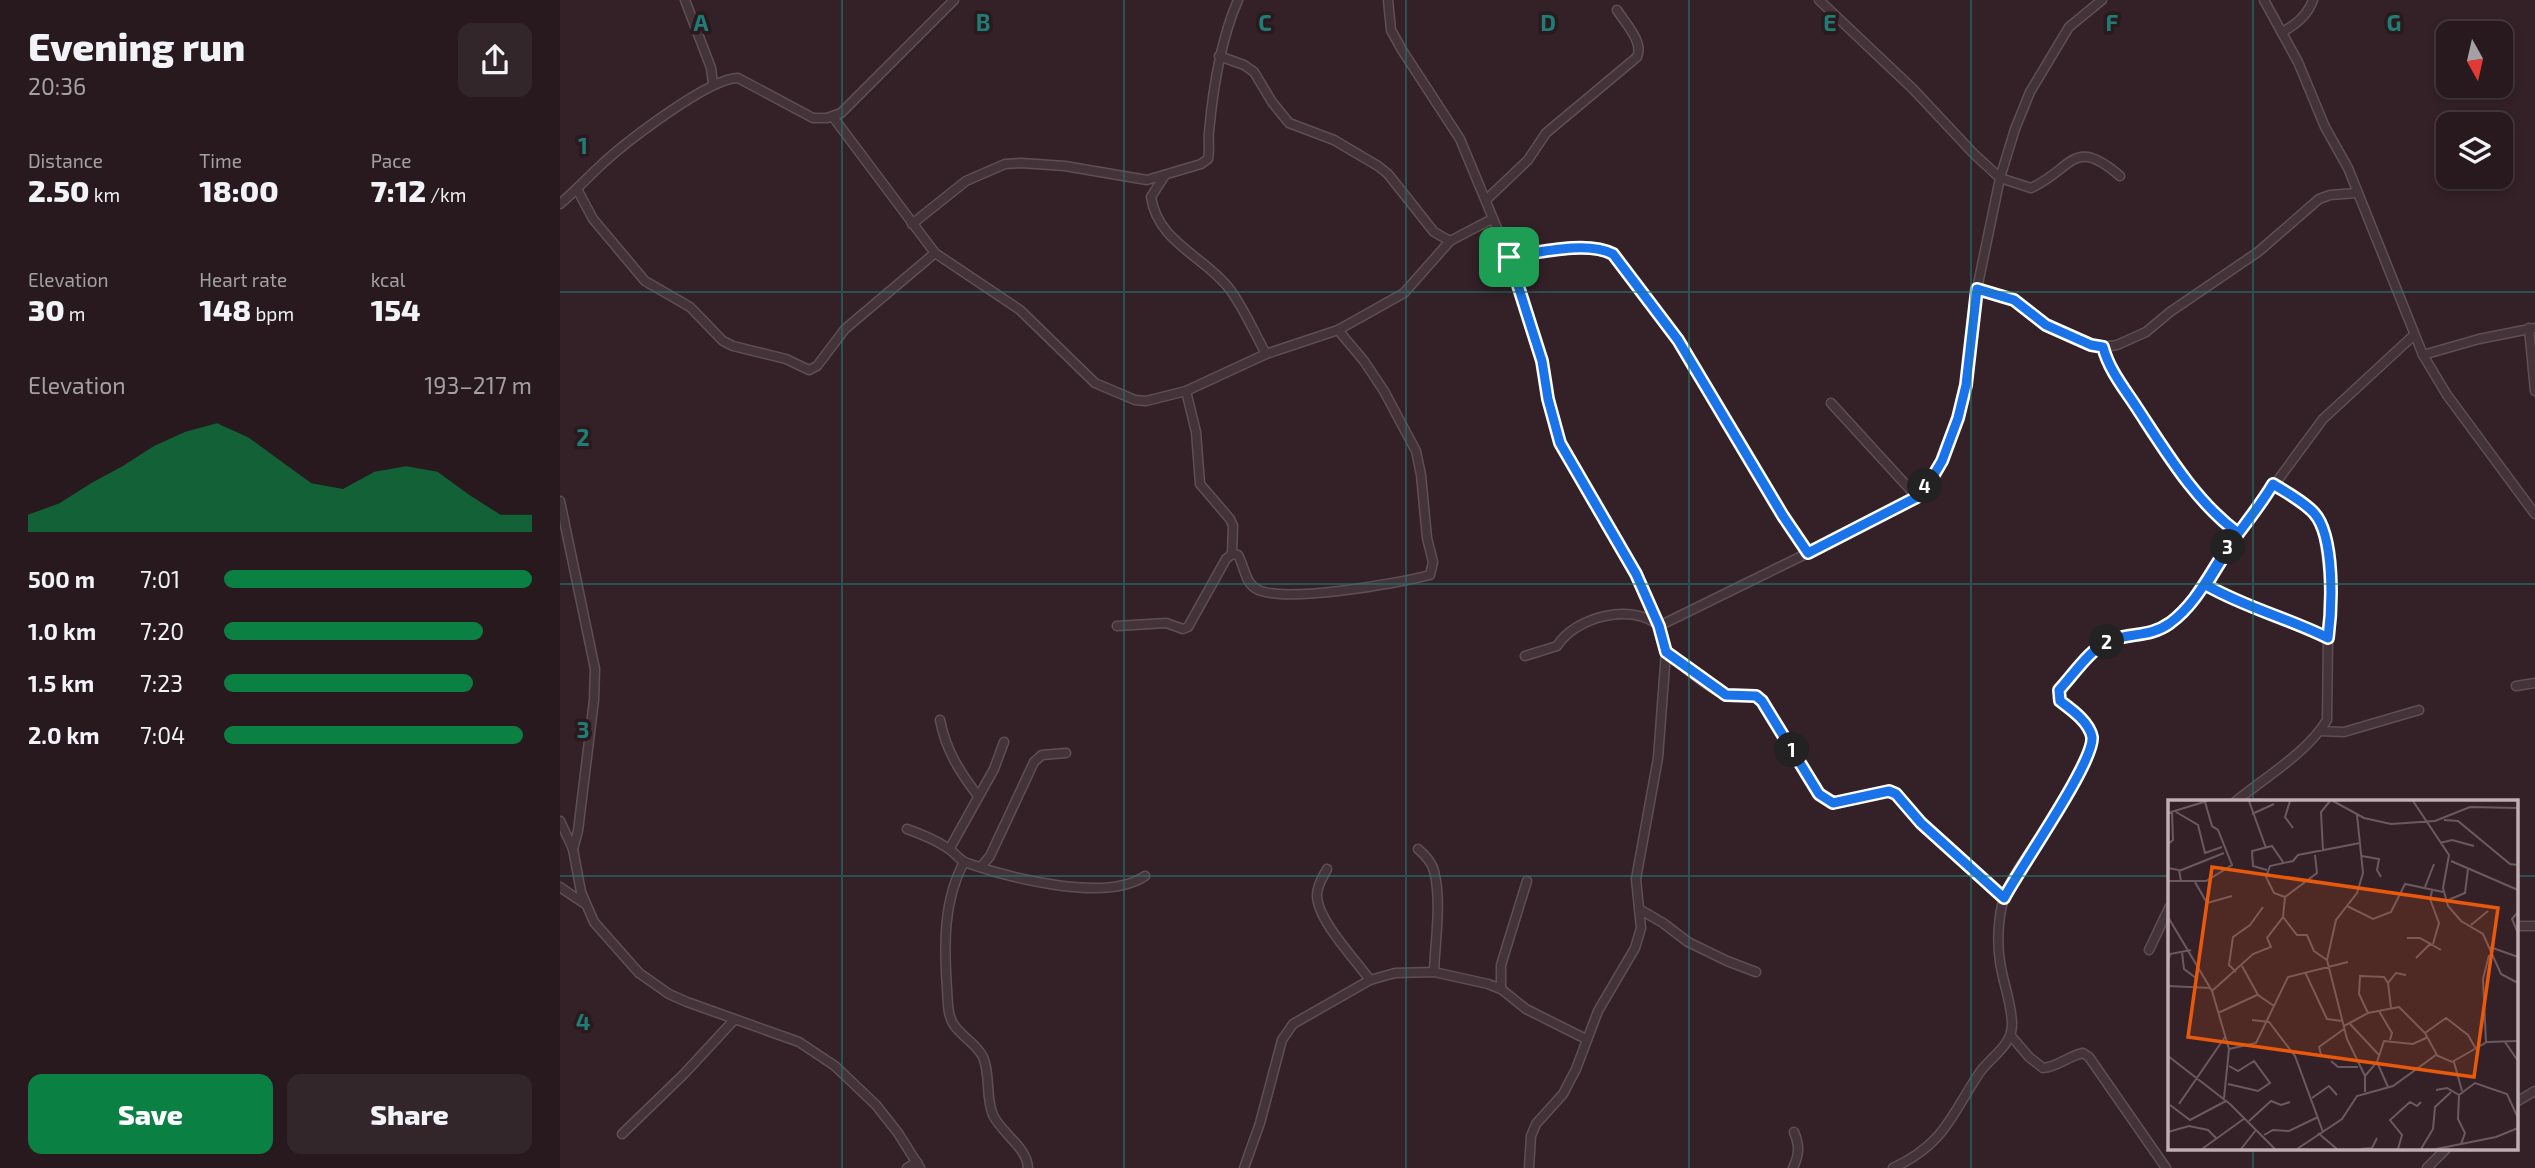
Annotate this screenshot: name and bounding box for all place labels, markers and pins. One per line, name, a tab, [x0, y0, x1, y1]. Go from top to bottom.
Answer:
pin	[1479, 227, 1539, 287]
pin: 4	[1908, 468, 1942, 504]
pin: 3	[2210, 530, 2246, 564]
pin: 2	[2090, 624, 2124, 660]
pin: 1	[1774, 732, 1810, 768]

